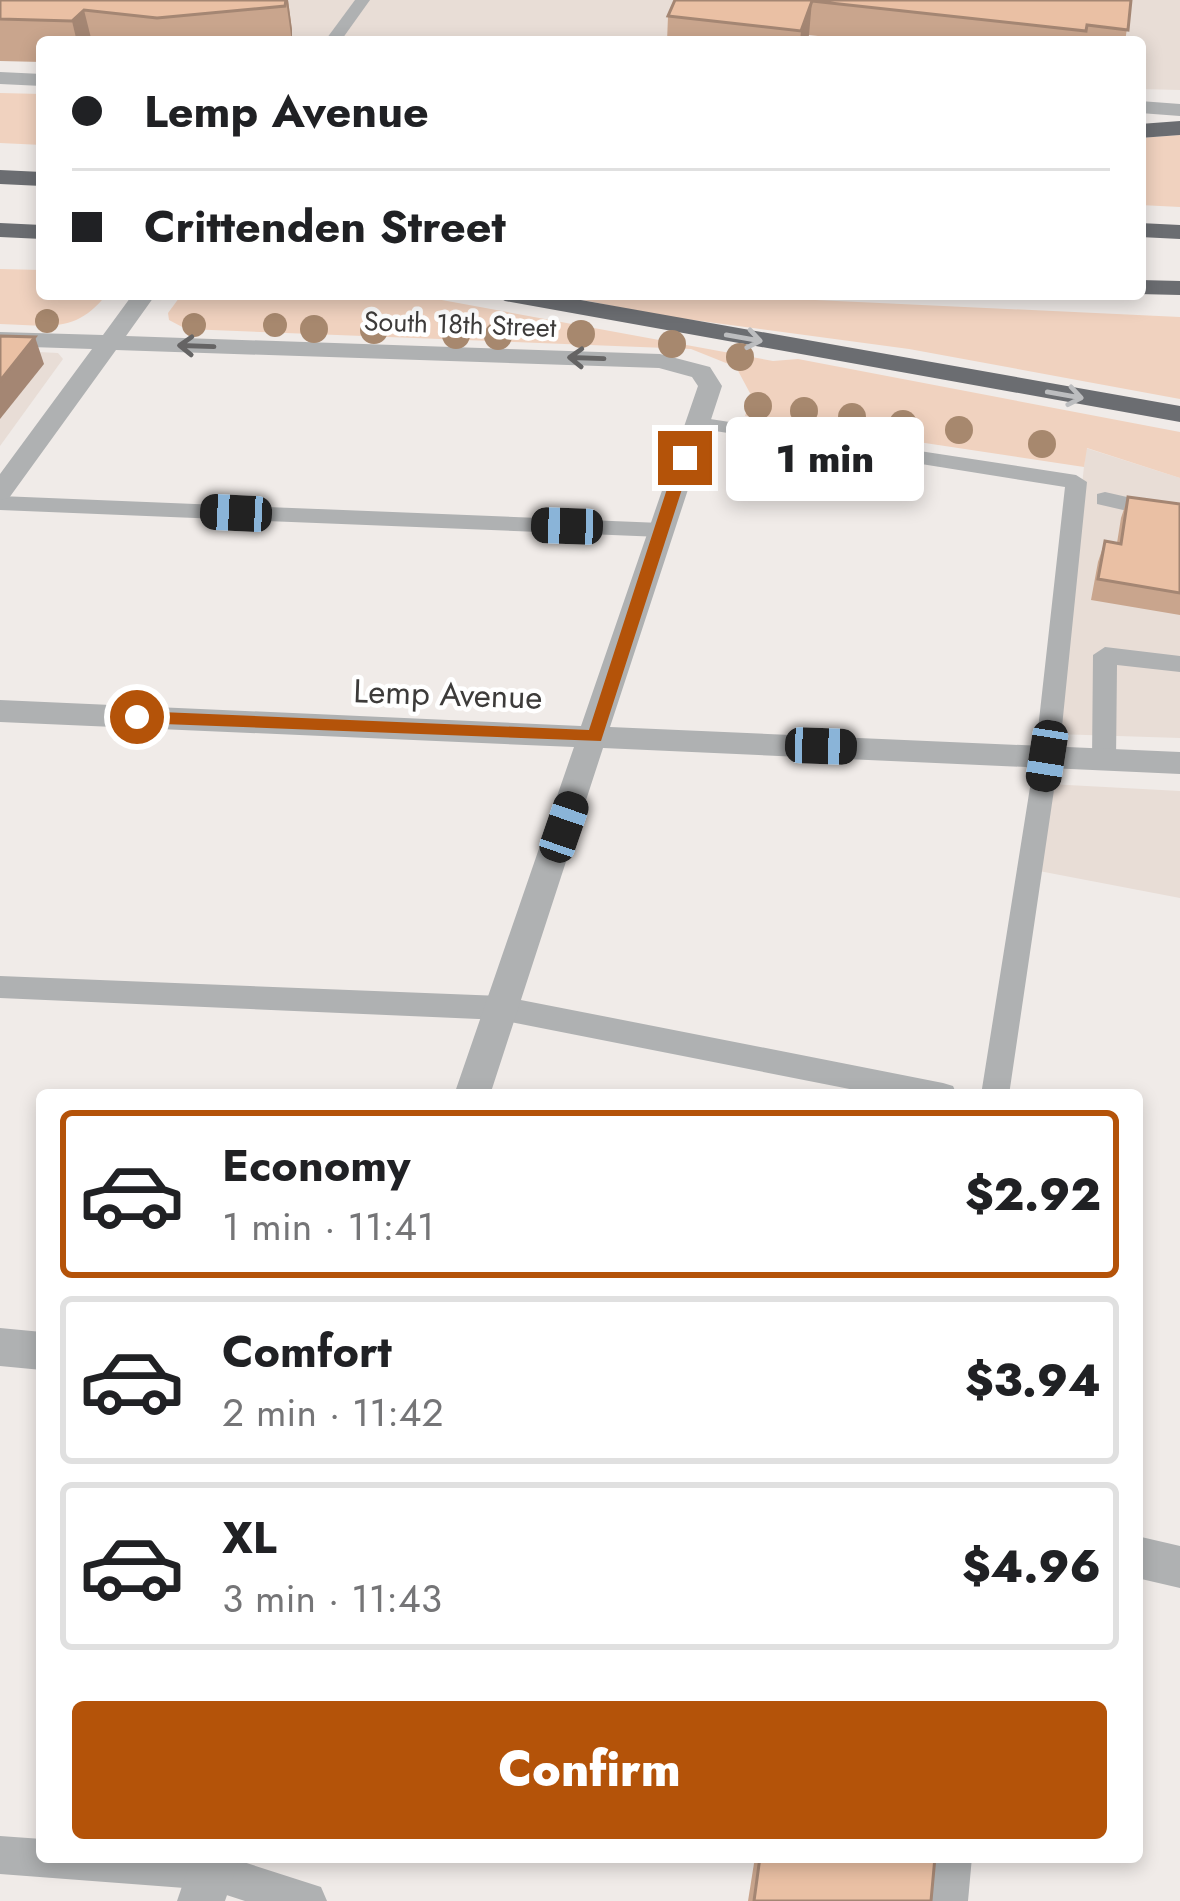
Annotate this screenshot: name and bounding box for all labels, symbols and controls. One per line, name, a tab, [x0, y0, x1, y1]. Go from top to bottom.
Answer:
text: Lemp Avenue	[144, 79, 429, 144]
text: Crittenden Street	[144, 194, 506, 259]
street label: South 18th Street	[363, 301, 557, 347]
one-way arrow	[723, 327, 762, 350]
one-way arrow	[177, 334, 216, 357]
one-way arrow	[567, 347, 606, 370]
one-way arrow	[1045, 384, 1084, 407]
callout: 1 min	[727, 416, 925, 500]
text: 1 min	[776, 430, 874, 487]
route end	[658, 431, 712, 485]
car	[199, 493, 273, 533]
car	[530, 507, 604, 545]
street label: Lemp Avenue	[353, 667, 543, 721]
route start	[110, 690, 164, 744]
car	[1024, 718, 1070, 794]
car	[784, 727, 858, 765]
car	[535, 787, 593, 867]
text: Economy	[222, 1133, 410, 1198]
icon: car	[78, 1140, 186, 1248]
text: $2.92	[965, 1162, 1101, 1227]
text: 1 min · 11:41	[222, 1198, 434, 1255]
text: Comfort	[222, 1319, 392, 1384]
icon: car	[78, 1326, 186, 1434]
text: $3.94	[965, 1348, 1101, 1413]
text: 2 min · 11:42	[222, 1384, 444, 1441]
text: XL	[222, 1505, 277, 1570]
icon: car	[78, 1512, 186, 1620]
text: $4.96	[962, 1534, 1101, 1599]
text: 3 min · 11:43	[222, 1570, 442, 1627]
button: Confirm	[72, 1701, 1107, 1839]

